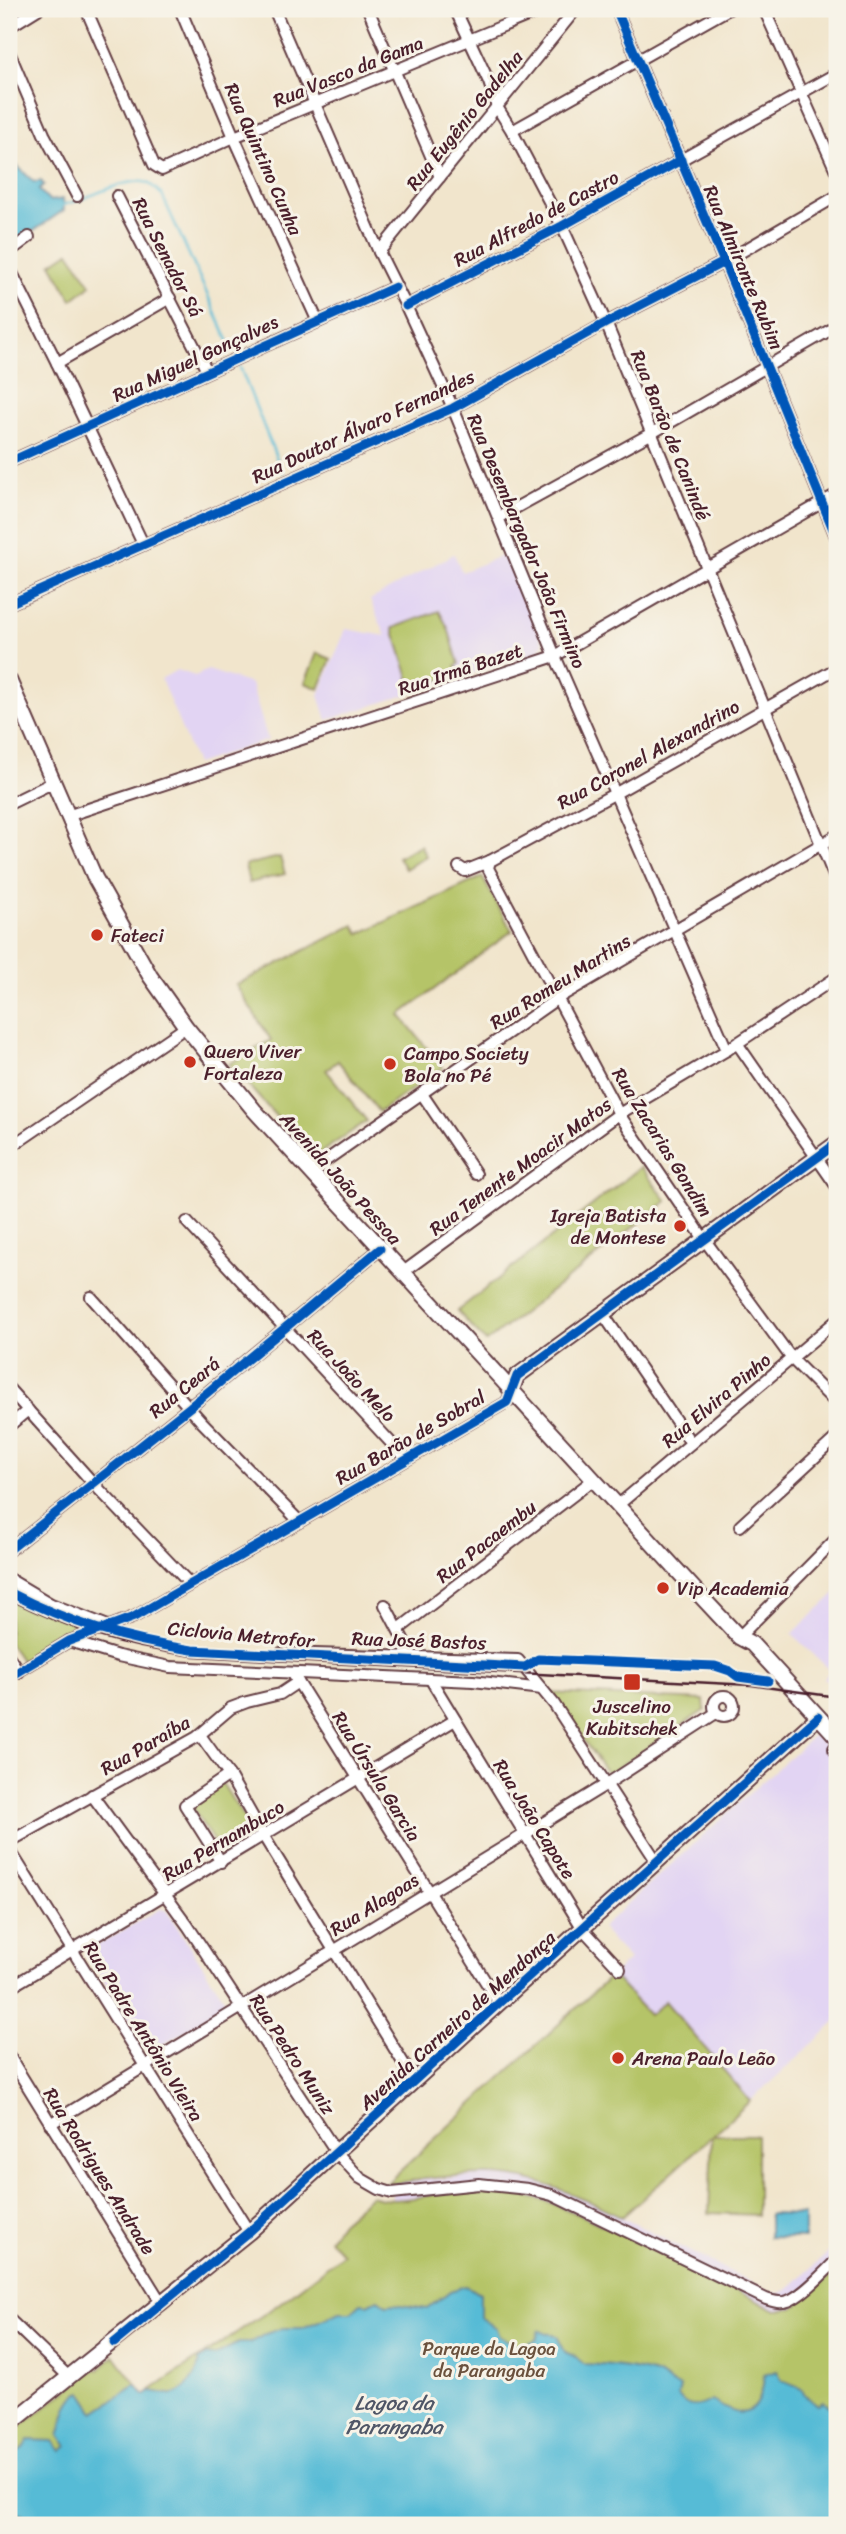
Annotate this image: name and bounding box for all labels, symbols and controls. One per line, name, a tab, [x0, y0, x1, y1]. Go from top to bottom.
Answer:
street label: Rua Vasco da Gama	[268, 26, 429, 117]
street label: Rua Eugênio Gadelha	[397, 43, 532, 198]
street label: Rua Quintino Cunha	[215, 78, 312, 241]
street label: Rua Alfredo de Castro	[447, 161, 625, 276]
street label: Rua Almirante Rubim	[694, 180, 793, 355]
street label: Rua Senador Sá	[123, 191, 212, 323]
street label: Rua Miguel Gonçalves	[107, 305, 284, 411]
street label: Rua Barão de Canindé	[621, 345, 720, 526]
street label: Rua Doutor Álvaro Fernandes	[246, 360, 480, 493]
street label: Rua Desembargador João Firmino	[458, 409, 595, 674]
street label: Rua Irmã Bazet	[394, 634, 527, 705]
street label: Rua Coronel Alexandrino	[551, 690, 746, 818]
place label: Fateci	[111, 919, 164, 952]
street label: Rua Romeu Martins	[483, 925, 638, 1038]
marker: Fateci	[89, 927, 105, 943]
place label: Quero Viver Fortaleza	[204, 1035, 303, 1090]
place label: Campo Society Bola no Pé	[404, 1037, 529, 1092]
marker: Quero Viver Fortaleza	[182, 1054, 198, 1070]
marker: Campo Society Bola no Pé	[382, 1056, 398, 1072]
street label: Rua Zacarias Gondim	[603, 1061, 722, 1224]
street label: Rua Tenente Moacir Matos	[422, 1088, 619, 1244]
street label: Avenida João Pessoa	[271, 1103, 410, 1253]
place label: Igreja Batista de Montese	[549, 1199, 666, 1254]
marker: Igreja Batista de Montese	[672, 1218, 688, 1234]
street label: Rua João Melo	[299, 1321, 404, 1430]
street label: Rua Elvira Pinho	[654, 1344, 779, 1456]
street label: Rua Ceará	[141, 1348, 228, 1427]
street label: Rua Barão de Sobral	[329, 1381, 492, 1494]
street label: Rua Pacaembu	[429, 1491, 544, 1592]
place label: Vip Academia	[677, 1572, 789, 1605]
marker: Vip Academia	[655, 1580, 671, 1596]
street label: Ciclovia Metrofor	[166, 1612, 317, 1657]
street label: Rua José Bastos	[351, 1622, 487, 1659]
marker: Juscelino Kubitschek	[622, 1672, 642, 1692]
place label: Juscelino Kubitschek	[586, 1690, 678, 1745]
street label: Rua Úrsula Garcia	[323, 1704, 430, 1848]
street label: Rua Paraíba	[94, 1706, 197, 1785]
street label: Rua João Capote	[484, 1752, 585, 1886]
street label: Rua Pernambuco	[156, 1791, 291, 1890]
street label: Rua Alagoas	[323, 1864, 426, 1945]
street label: Avenida Carneiro de Mendonça	[350, 1922, 564, 2119]
street label: Rua Padre Antônio Vieira	[74, 1934, 213, 2129]
street label: Rua Pedro Muniz	[241, 1987, 345, 2122]
place label: Arena Paulo Leão	[631, 2042, 775, 2075]
marker: Arena Paulo Leão	[610, 2050, 626, 2066]
street label: Rua Rodrigues Andrade	[35, 2081, 165, 2262]
park label: Parque da Lagoa da Parangaba	[422, 2332, 556, 2387]
water label: Lagoa da Parangaba	[346, 2384, 444, 2446]

